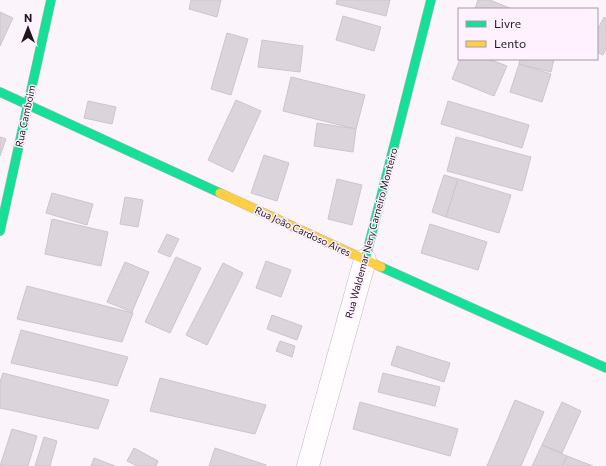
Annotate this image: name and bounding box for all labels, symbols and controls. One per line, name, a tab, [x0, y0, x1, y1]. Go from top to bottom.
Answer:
north arrow	[8, 8, 48, 48]
legend	[458, 8, 598, 60]
text: N	[24, 11, 32, 24]
text: Livre	[494, 16, 521, 30]
text: Lento	[494, 36, 526, 50]
street label: Rua Camboim	[13, 84, 37, 148]
street label: Rua Waldemar Nery Carneiro Monteiro	[342, 146, 400, 320]
street label: Rua João Cardoso Aires	[253, 203, 353, 259]

